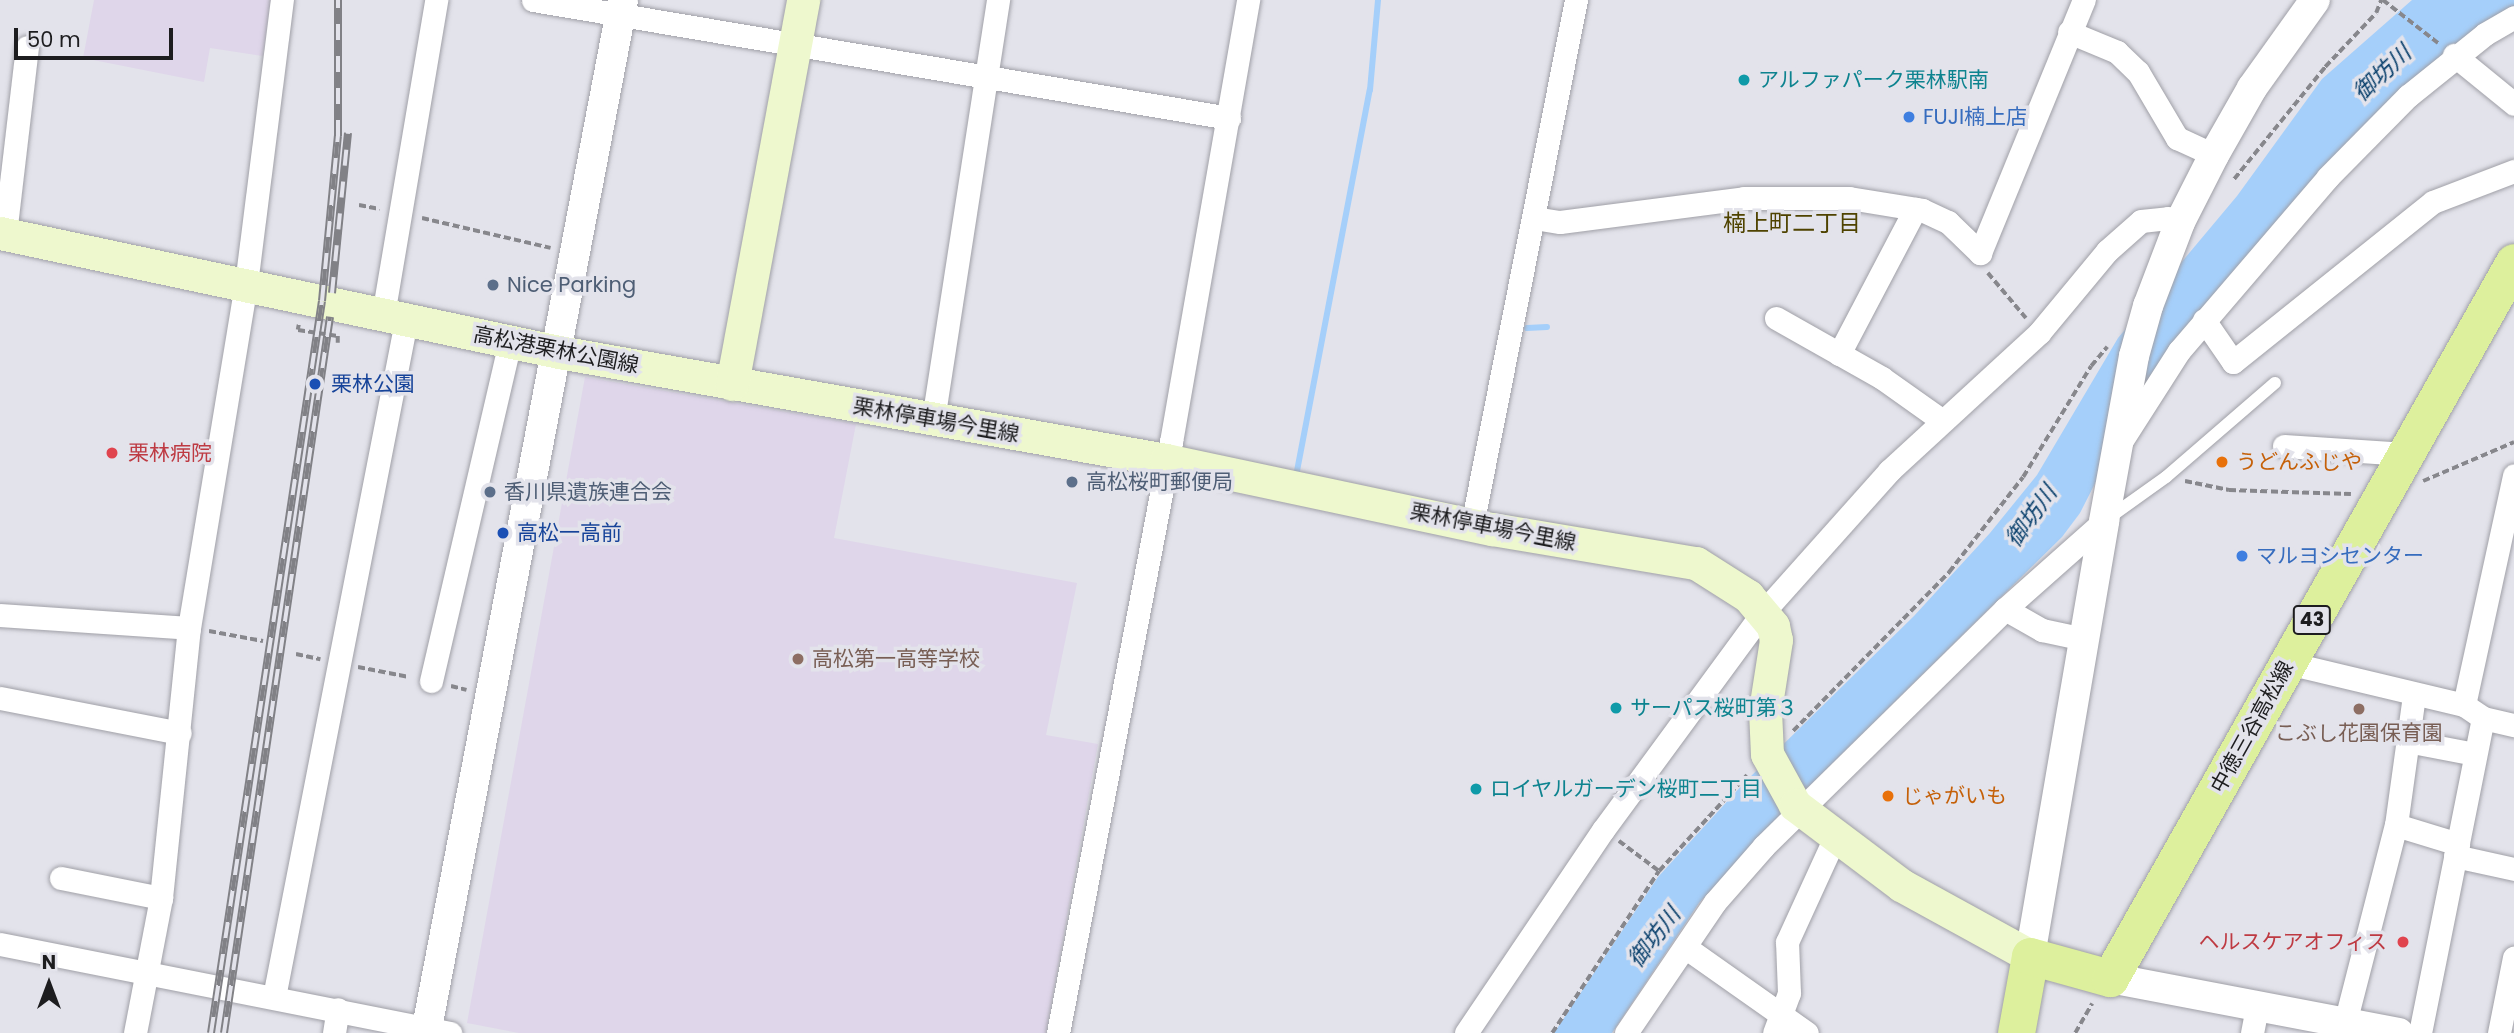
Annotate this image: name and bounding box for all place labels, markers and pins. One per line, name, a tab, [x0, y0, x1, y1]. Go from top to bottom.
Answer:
place label: アルファパーク栗林駅南	[1758, 67, 1989, 93]
marker: アルファパーク栗林駅南	[1736, 72, 1752, 88]
place label: FUJI楠上店	[1923, 104, 2027, 130]
marker: FUJI楠上店	[1901, 109, 1917, 125]
place label: Nice Parking	[507, 272, 636, 298]
marker: Nice Parking	[485, 277, 501, 293]
place label: 栗林公園	[331, 371, 415, 397]
marker: 栗林公園	[305, 374, 325, 394]
place label: 栗林病院	[128, 440, 212, 466]
marker: 栗林病院	[102, 443, 122, 463]
place label: うどんふじや	[2236, 449, 2362, 475]
marker: うどんふじや	[2214, 454, 2230, 470]
place label: 高松桜町郵便局	[1086, 469, 1233, 495]
marker: 高松桜町郵便局	[1064, 474, 1080, 490]
place label: 香川県遺族連合会	[504, 479, 672, 505]
marker: 香川県遺族連合会	[482, 484, 498, 500]
place label: 高松一高前	[517, 520, 622, 546]
marker: 高松一高前	[495, 525, 511, 541]
place label: マルヨシセンター	[2256, 543, 2424, 569]
marker: マルヨシセンター	[2234, 548, 2250, 564]
place label: 高松第一高等学校	[812, 646, 980, 672]
marker: 高松第一高等学校	[790, 651, 806, 667]
place label: サーパス桜町第３	[1630, 695, 1798, 721]
marker: サーパス桜町第３	[1608, 700, 1624, 716]
marker: こぶし花園保育園	[2351, 701, 2367, 717]
place label: こぶし花園保育園	[2275, 720, 2443, 746]
place label: ロイヤルガーデン桜町二丁目	[1490, 776, 1763, 802]
marker: ロイヤルガーデン桜町二丁目	[1468, 781, 1484, 797]
place label: じゃがいも	[1902, 783, 2007, 809]
marker: じゃがいも	[1880, 788, 1896, 804]
place label: ヘルスケアオフィス	[2198, 929, 2387, 955]
marker: ヘルスケアオフィス	[2393, 932, 2413, 952]

